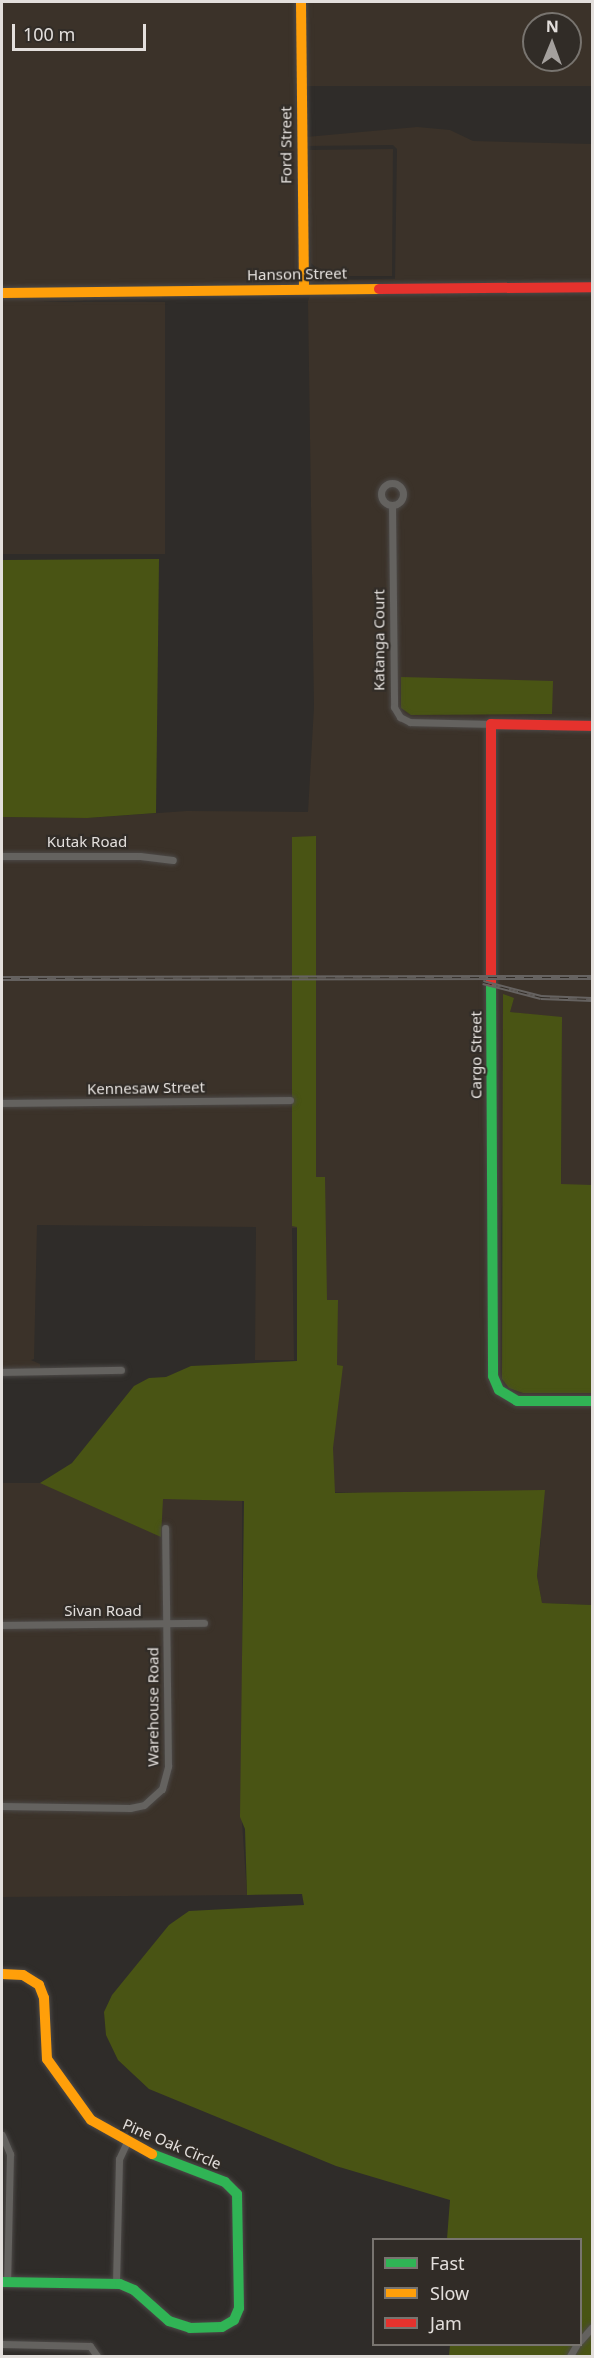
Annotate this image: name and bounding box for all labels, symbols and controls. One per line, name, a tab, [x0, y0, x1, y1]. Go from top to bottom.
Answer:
scale bar	[15, 12, 148, 50]
north arrow	[522, 12, 582, 72]
text: N	[546, 15, 559, 37]
text: 100 m	[23, 22, 75, 46]
street label: Ford Street	[277, 106, 295, 184]
street label: Hanson Street	[247, 264, 347, 284]
street label: Katanga Court	[370, 589, 388, 691]
street label: Kutak Road	[47, 833, 127, 851]
street label: Cargo Street	[467, 1011, 485, 1099]
street label: Kennesaw Street	[87, 1078, 205, 1098]
street label: Sivan Road	[64, 1602, 142, 1620]
street label: Warehouse Road	[144, 1647, 162, 1767]
street label: Pine Oak Circle	[120, 2115, 224, 2173]
legend	[372, 2238, 582, 2346]
text: Fast	[430, 2251, 465, 2275]
text: Slow	[430, 2281, 469, 2305]
text: Jam	[430, 2311, 462, 2335]

